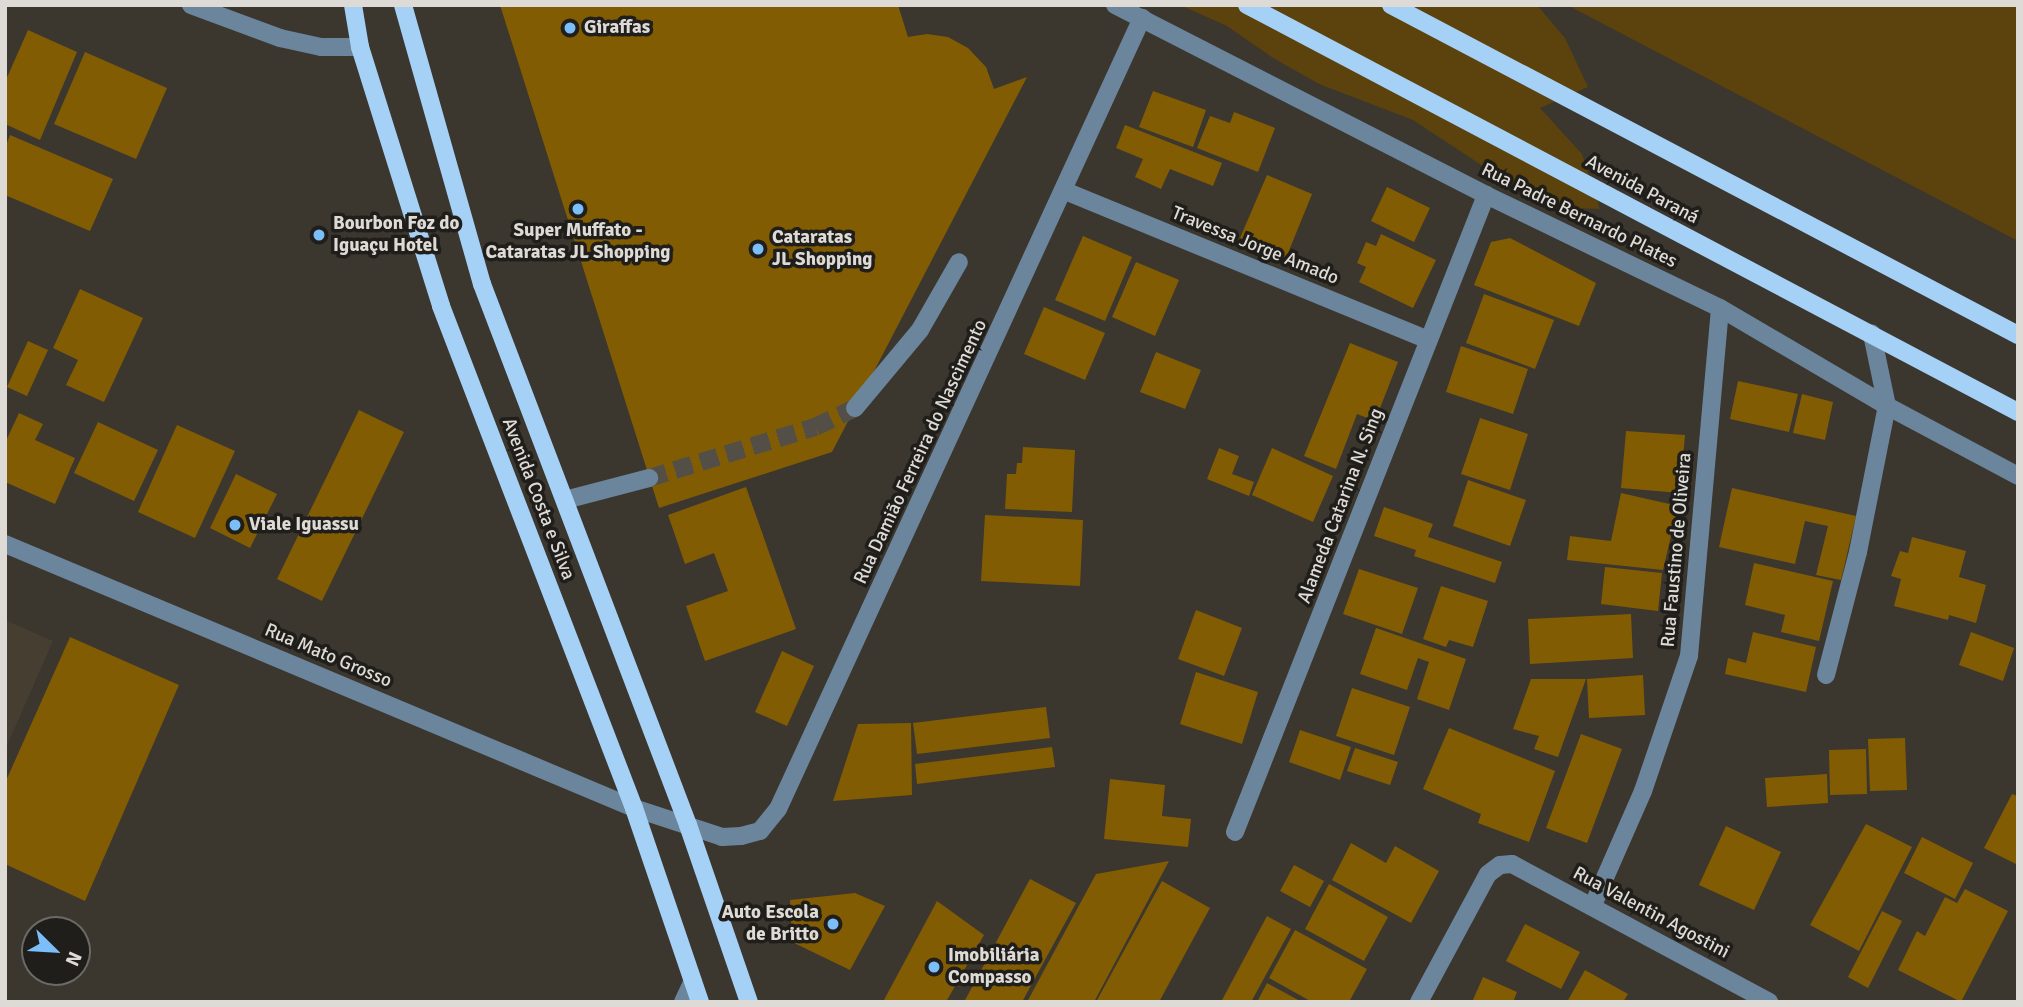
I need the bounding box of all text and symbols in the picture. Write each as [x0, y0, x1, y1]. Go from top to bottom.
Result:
place label: Giraffas [584, 17, 650, 39]
marker: Giraffas [562, 20, 578, 36]
street label: Avenida Paraná [1581, 151, 1703, 229]
street label: Rua Padre Bernardo Plates [1478, 159, 1680, 273]
marker: Super Muffato - Cataratas JL Shopping [570, 201, 586, 217]
street label: Travessa Jorge Amado [1168, 202, 1342, 290]
place label: Bourbon Foz do Iguaçu Hotel [333, 213, 459, 257]
place label: Super Muffato - Cataratas JL Shopping [485, 220, 671, 264]
marker: Bourbon Foz do Iguaçu Hotel [311, 227, 327, 243]
place label: Cataratas JL Shopping [772, 227, 873, 271]
marker: Cataratas JL Shopping [750, 241, 766, 257]
street label: Rua Damião Ferreira do Nascimento [850, 316, 992, 588]
street label: Alameda Catarina N. Sing [1293, 405, 1389, 607]
street label: Avenida Costa e Silva [497, 415, 579, 583]
street label: Rua Faustino de Oliveira [1657, 452, 1697, 648]
place label: Viale Iguassu [249, 514, 359, 536]
marker: Viale Iguassu [227, 517, 243, 533]
street label: Rua Mato Grosso [261, 619, 395, 693]
street label: Rua Valentin Agostini [1569, 862, 1733, 964]
place label: Auto Escola de Britto [722, 902, 819, 946]
north arrow [21, 916, 91, 986]
marker: Auto Escola de Britto [825, 916, 841, 932]
place label: Imobiliária Compasso [948, 945, 1040, 989]
text: N [60, 948, 87, 970]
marker: Imobiliária Compasso [926, 959, 942, 975]

